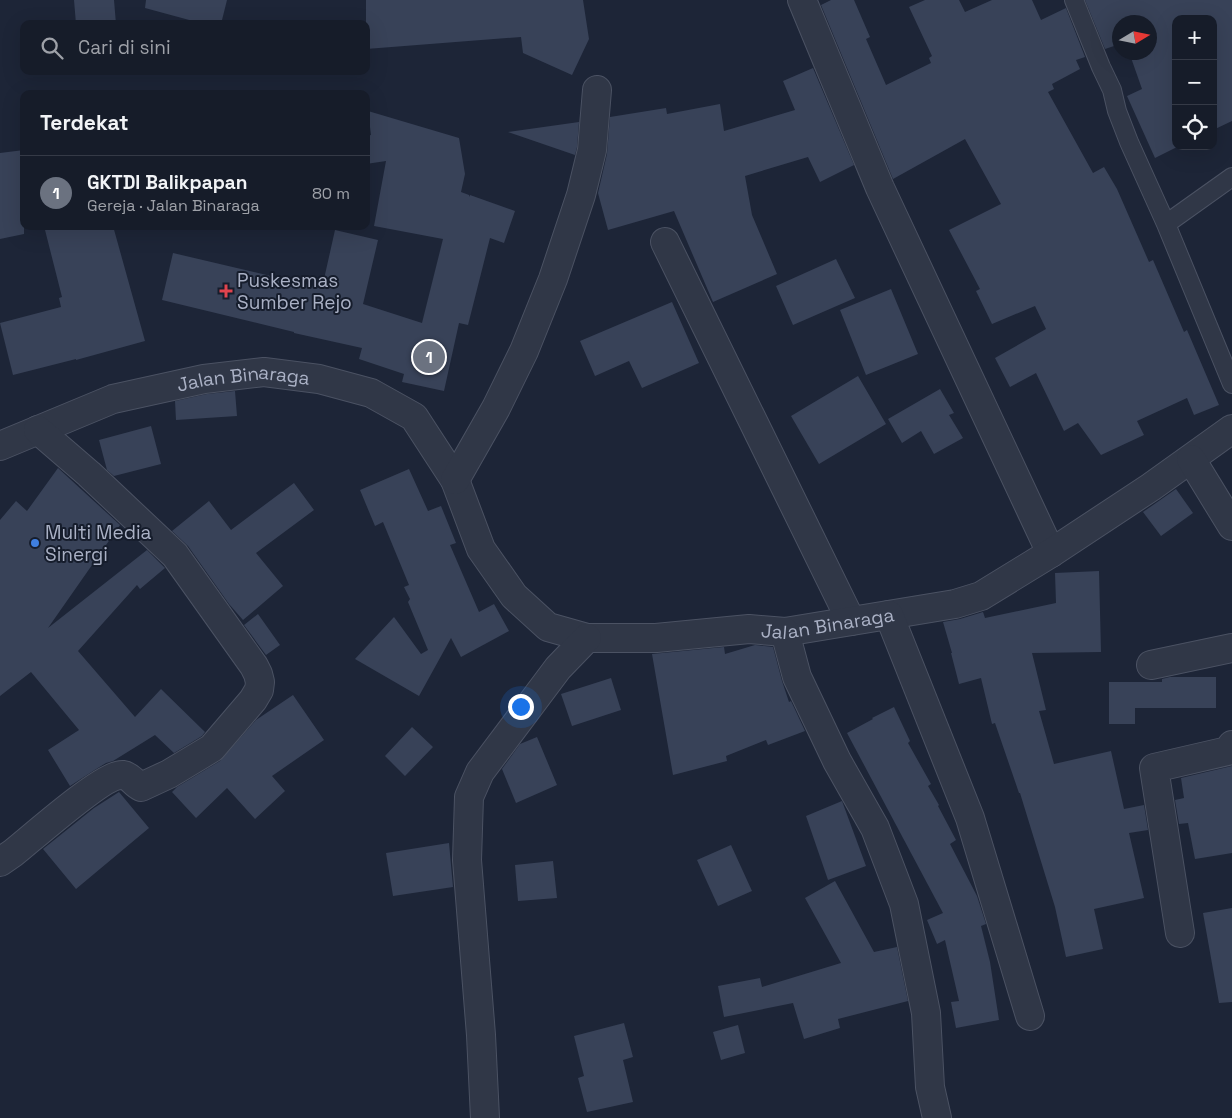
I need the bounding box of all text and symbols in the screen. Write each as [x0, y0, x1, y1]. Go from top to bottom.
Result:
north arrow [1112, 15, 1157, 60]
map controls [1172, 15, 1217, 150]
button: + [1172, 15, 1217, 60]
search box [20, 20, 370, 75]
icon: search [38, 34, 66, 62]
text: Cari di sini [78, 35, 171, 60]
button: − [1172, 60, 1217, 105]
button: locate [1172, 105, 1217, 150]
text: Terdekat [40, 109, 129, 136]
text: GKTDI Balikpapan [87, 170, 247, 195]
text: 1 [52, 183, 60, 204]
text: 80 m [312, 183, 350, 204]
text: Gereja · Jalan Binaraga [87, 195, 260, 216]
place label: Puskesmas Sumber Rejo [237, 268, 352, 315]
marker: Puskesmas Sumber Rejo [219, 284, 233, 298]
pin: 1 [413, 338, 445, 376]
street label: Jalan Binaraga [174, 359, 311, 398]
place label: Multi Media Sinergi [45, 520, 152, 567]
marker: Multi Media Sinergi [29, 537, 41, 549]
street label: Jalan Binaraga [760, 602, 896, 645]
your location [508, 694, 534, 720]

